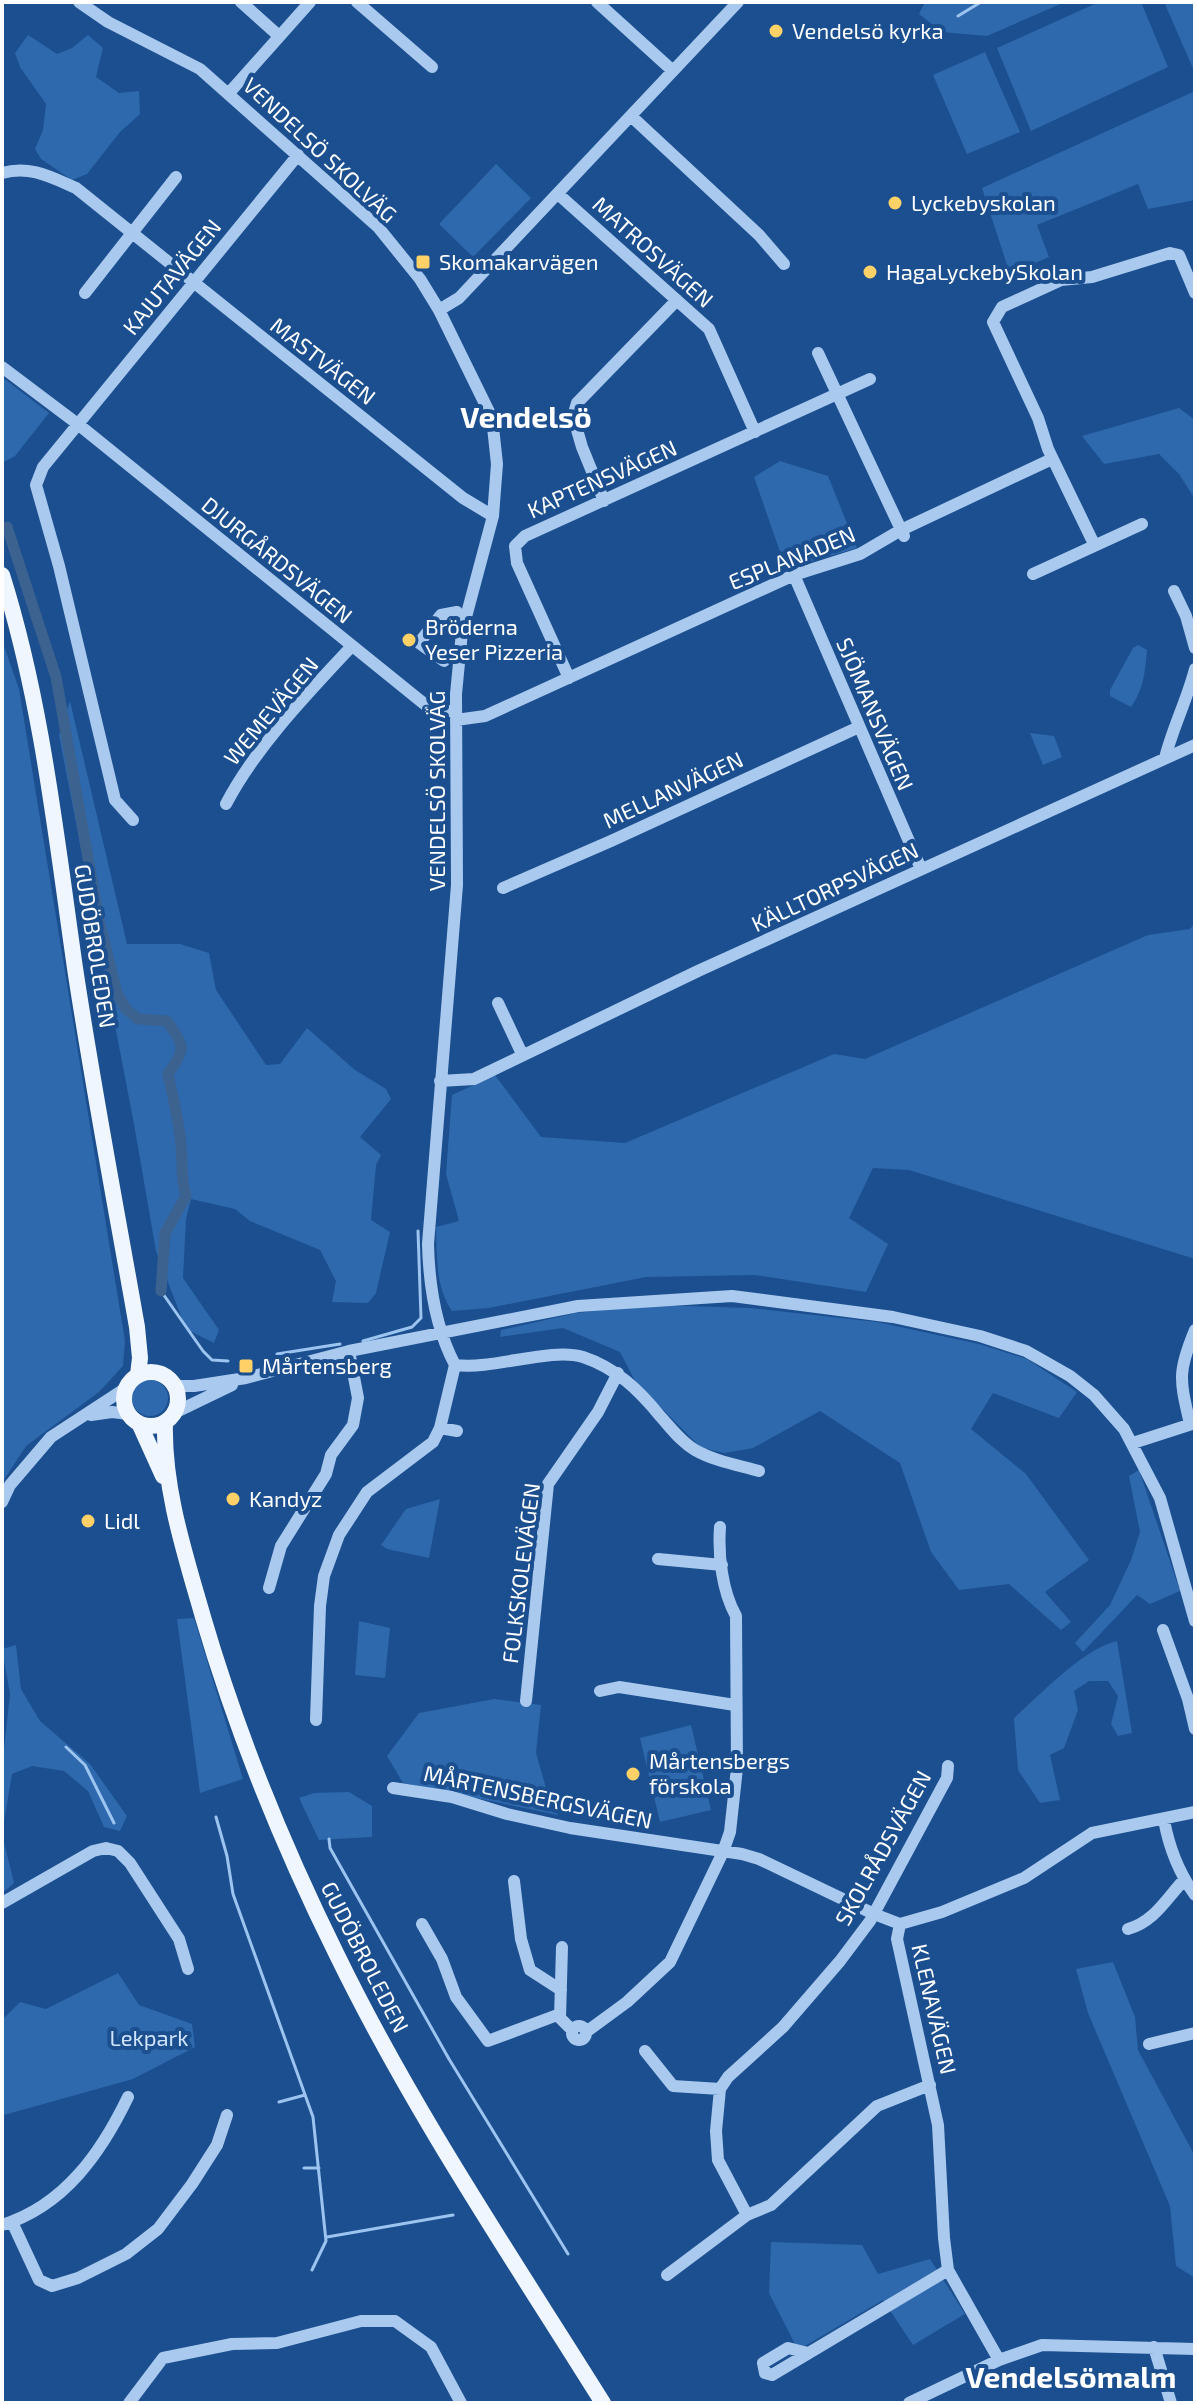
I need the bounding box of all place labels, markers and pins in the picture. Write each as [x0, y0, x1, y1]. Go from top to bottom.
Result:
place label: Vendelsö kyrka [792, 17, 944, 43]
marker: Vendelsö kyrka [767, 22, 785, 40]
place label: Lyckebyskolan [911, 189, 1056, 215]
marker: Lyckebyskolan [886, 194, 904, 212]
place label: Skomakarvägen [439, 248, 599, 274]
marker: Skomakarvägen [414, 253, 432, 271]
place label: HagaLyckebySkolan [886, 258, 1083, 284]
marker: HagaLyckebySkolan [861, 263, 879, 281]
place label: Bröderna Yeser Pizzeria [425, 613, 563, 664]
marker: Bröderna Yeser Pizzeria [400, 631, 418, 649]
place label: Mårtensberg [262, 1352, 392, 1378]
marker: Mårtensberg [237, 1357, 255, 1375]
place label: Kandyz [249, 1485, 322, 1511]
marker: Kandyz [224, 1490, 242, 1508]
place label: Lidl [104, 1507, 140, 1533]
marker: Lidl [79, 1512, 97, 1530]
place label: Mårtensbergs förskola [649, 1747, 790, 1798]
marker: Mårtensbergs förskola [624, 1765, 642, 1783]

